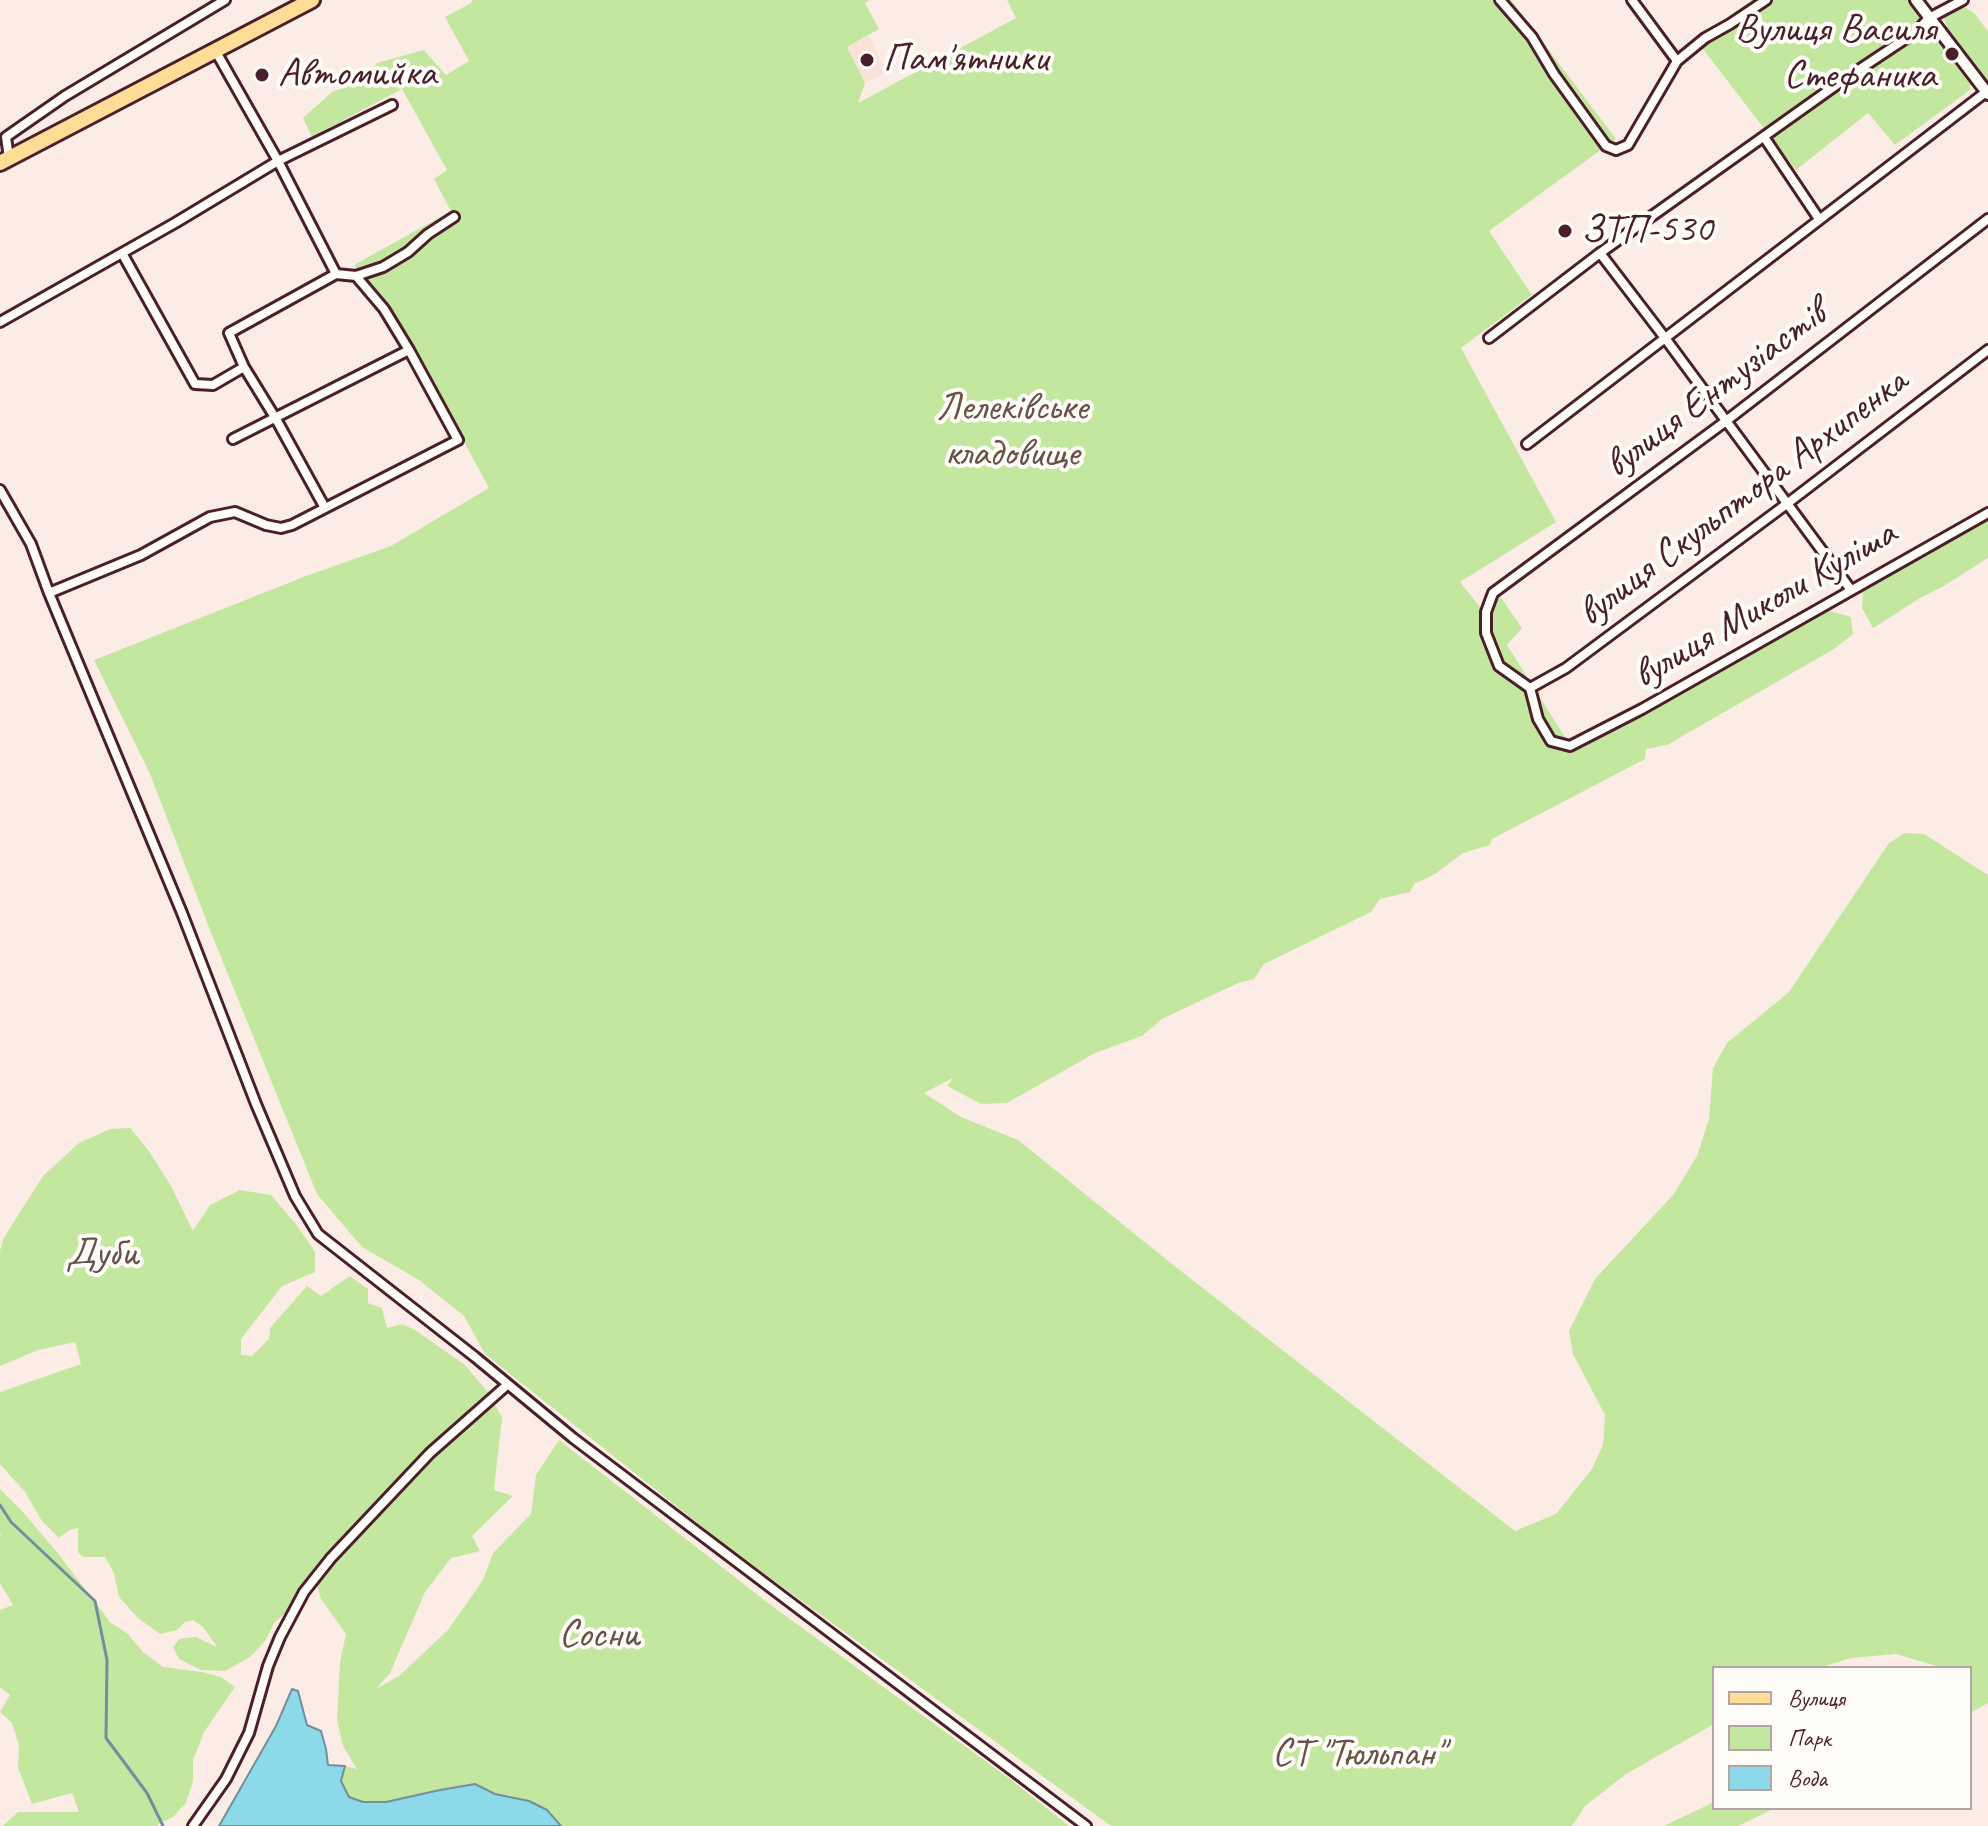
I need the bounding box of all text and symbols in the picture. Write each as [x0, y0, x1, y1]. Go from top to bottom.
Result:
place label: Вулиця Василя Стефаника [1735, 7, 1936, 101]
place label: Пам'ятники [883, 36, 1048, 84]
marker: Вулиця Василя Стефаника [1943, 45, 1961, 63]
place label: Автомийка [278, 51, 436, 99]
marker: Пам'ятники [858, 51, 876, 69]
marker: Автомийка [253, 66, 271, 84]
place label: ЗТП-530 [1581, 207, 1712, 255]
marker: ЗТП-530 [1556, 222, 1574, 240]
street label: вулиця Ентузіастів [1596, 291, 1836, 489]
street label: вулиця Скульптора Архипенка [1569, 358, 1917, 638]
park label: Лелеківське кладовище [936, 385, 1088, 479]
street label: вулиця Миколи Куліша [1625, 510, 1905, 700]
park label: Дуби [66, 1231, 138, 1279]
park label: Сосни [559, 1612, 639, 1660]
legend [1712, 1666, 1972, 1810]
text: Вулиця [1788, 1683, 1845, 1713]
text: Парк [1788, 1723, 1831, 1753]
park label: СТ "Тюльпан" [1272, 1731, 1444, 1779]
text: Вода [1788, 1763, 1827, 1793]

